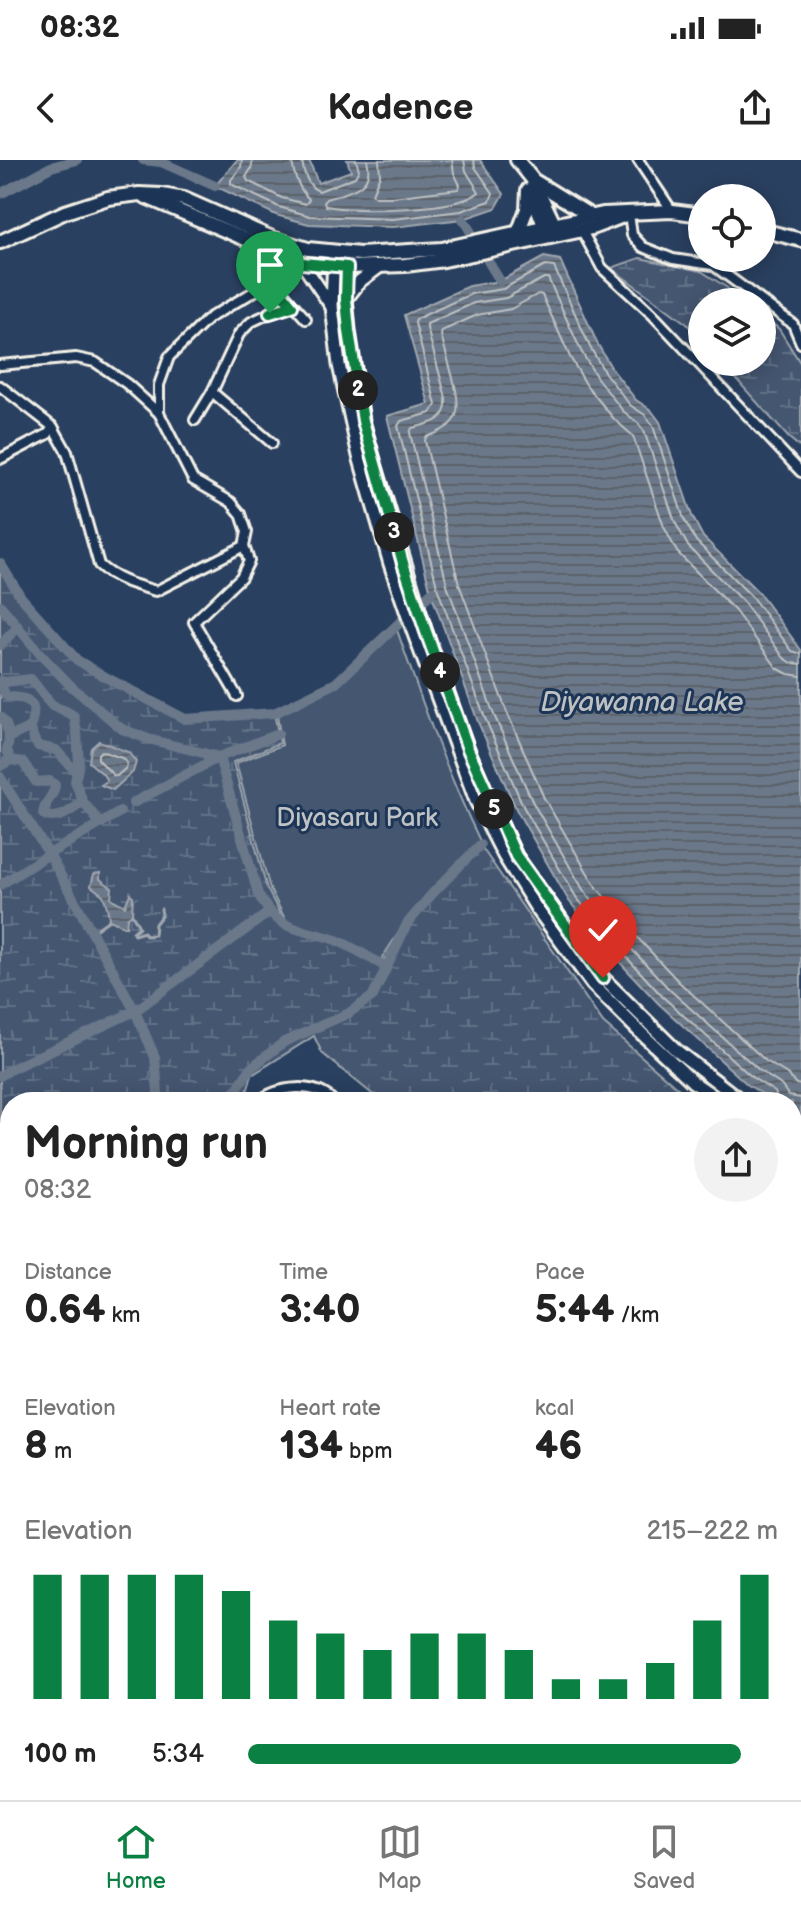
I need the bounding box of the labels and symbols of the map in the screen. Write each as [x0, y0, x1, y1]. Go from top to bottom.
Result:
pin [236, 231, 304, 313]
pin: 2 [338, 370, 378, 410]
pin: 3 [374, 512, 414, 552]
pin: 4 [420, 652, 460, 692]
water label: Diyawanna Lake [540, 686, 744, 719]
pin: 5 [474, 789, 514, 829]
park label: Diyasaru Park [276, 803, 438, 834]
pin [569, 896, 637, 978]

